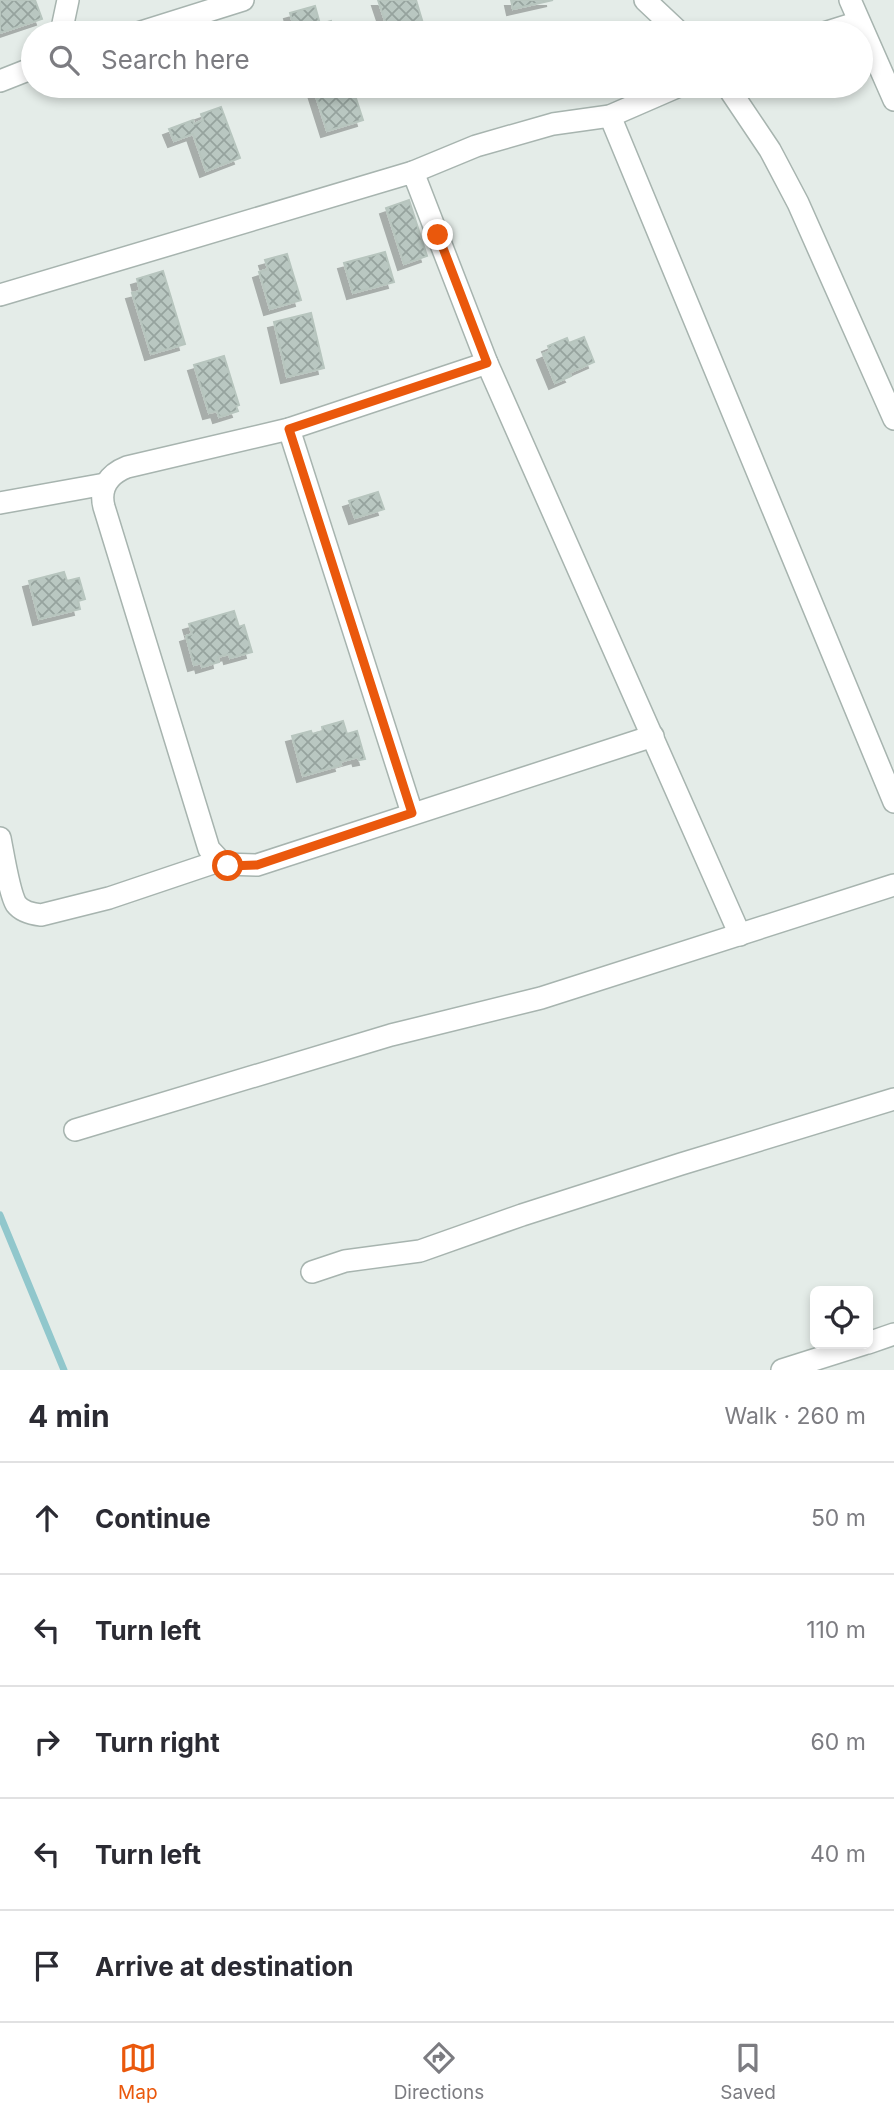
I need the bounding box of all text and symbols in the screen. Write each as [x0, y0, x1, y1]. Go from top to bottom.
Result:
search box [21, 21, 873, 98]
icon: search [45, 41, 83, 79]
text: Search here [101, 44, 250, 75]
route end [422, 219, 453, 250]
route start [212, 850, 243, 881]
map controls [810, 1286, 873, 1349]
button: locate [810, 1286, 873, 1349]
text: 4 min [28, 1398, 110, 1434]
text: Walk · 260 m [724, 1402, 866, 1430]
icon: ahead [28, 1499, 66, 1537]
text: Continue [95, 1503, 211, 1534]
text: 50 m [811, 1504, 866, 1532]
icon: left [28, 1611, 66, 1649]
text: Turn left [95, 1615, 201, 1646]
text: 110 m [806, 1616, 866, 1644]
icon: right [28, 1723, 66, 1761]
text: Turn right [95, 1727, 220, 1758]
text: 60 m [811, 1728, 866, 1756]
icon: left [28, 1835, 66, 1873]
text: Turn left [95, 1839, 201, 1870]
text: 40 m [810, 1840, 866, 1868]
icon: arrive [28, 1947, 66, 1985]
text: Arrive at destination [95, 1951, 354, 1982]
tab: Map [118, 2039, 158, 2104]
tab: Directions [394, 2039, 484, 2104]
tab: Saved [720, 2039, 776, 2104]

